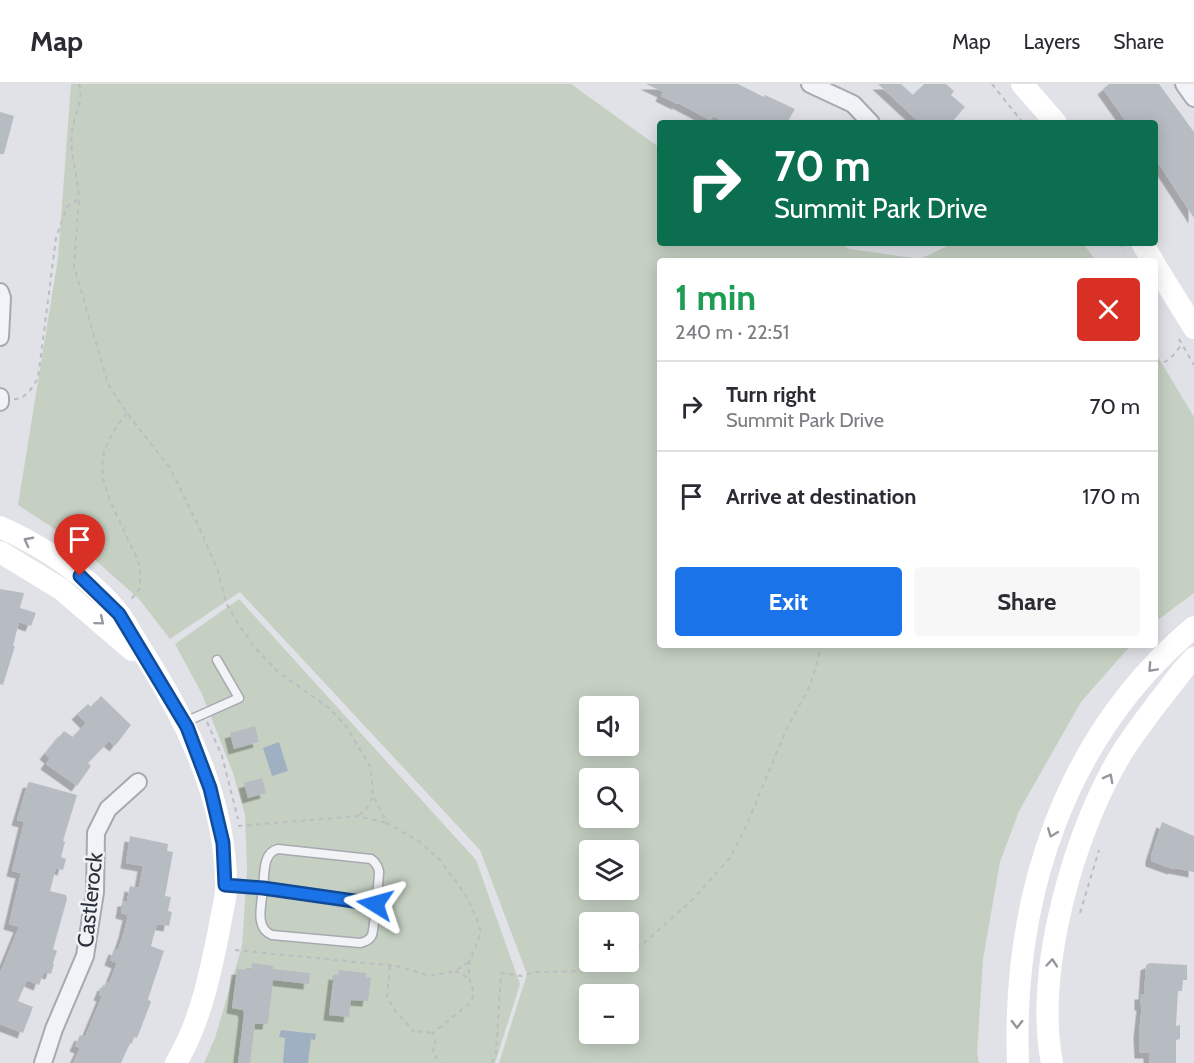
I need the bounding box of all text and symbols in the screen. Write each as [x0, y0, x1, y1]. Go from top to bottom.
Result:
text: Map [30, 24, 83, 58]
text: Map [952, 29, 991, 54]
text: Layers [1024, 29, 1080, 54]
text: Share [1113, 29, 1164, 54]
text: 70 m [774, 140, 871, 192]
icon: right [675, 144, 753, 222]
text: Summit Park Drive [774, 192, 987, 225]
text: 1 min [675, 275, 756, 319]
button: close [1077, 278, 1140, 341]
text: 240 m · 22:51 [675, 320, 789, 344]
text: Turn right [726, 381, 816, 408]
icon: right [675, 390, 708, 423]
text: 70 m [1090, 393, 1140, 420]
text: Summit Park Drive [726, 408, 884, 432]
icon: arrive [675, 480, 708, 513]
text: Arrive at destination [726, 483, 916, 510]
text: 170 m [1082, 483, 1140, 510]
pin [54, 514, 105, 576]
icon: arrive [63, 523, 96, 556]
one-way arrow [24, 537, 34, 548]
button: Exit [675, 567, 902, 636]
button: Share [914, 567, 1140, 636]
one-way arrow [93, 613, 104, 624]
one-way arrow [1149, 661, 1160, 672]
map controls [579, 696, 639, 1044]
button: sound [579, 696, 639, 756]
button: search [579, 768, 639, 828]
one-way arrow [1102, 773, 1113, 784]
one-way arrow [1046, 827, 1059, 838]
button: layers [579, 840, 639, 900]
street label: Castlerock [72, 851, 108, 949]
position arrow [343, 872, 407, 936]
button: + [579, 912, 639, 972]
one-way arrow [1045, 958, 1058, 967]
button: − [579, 984, 639, 1044]
one-way arrow [1011, 1019, 1023, 1028]

